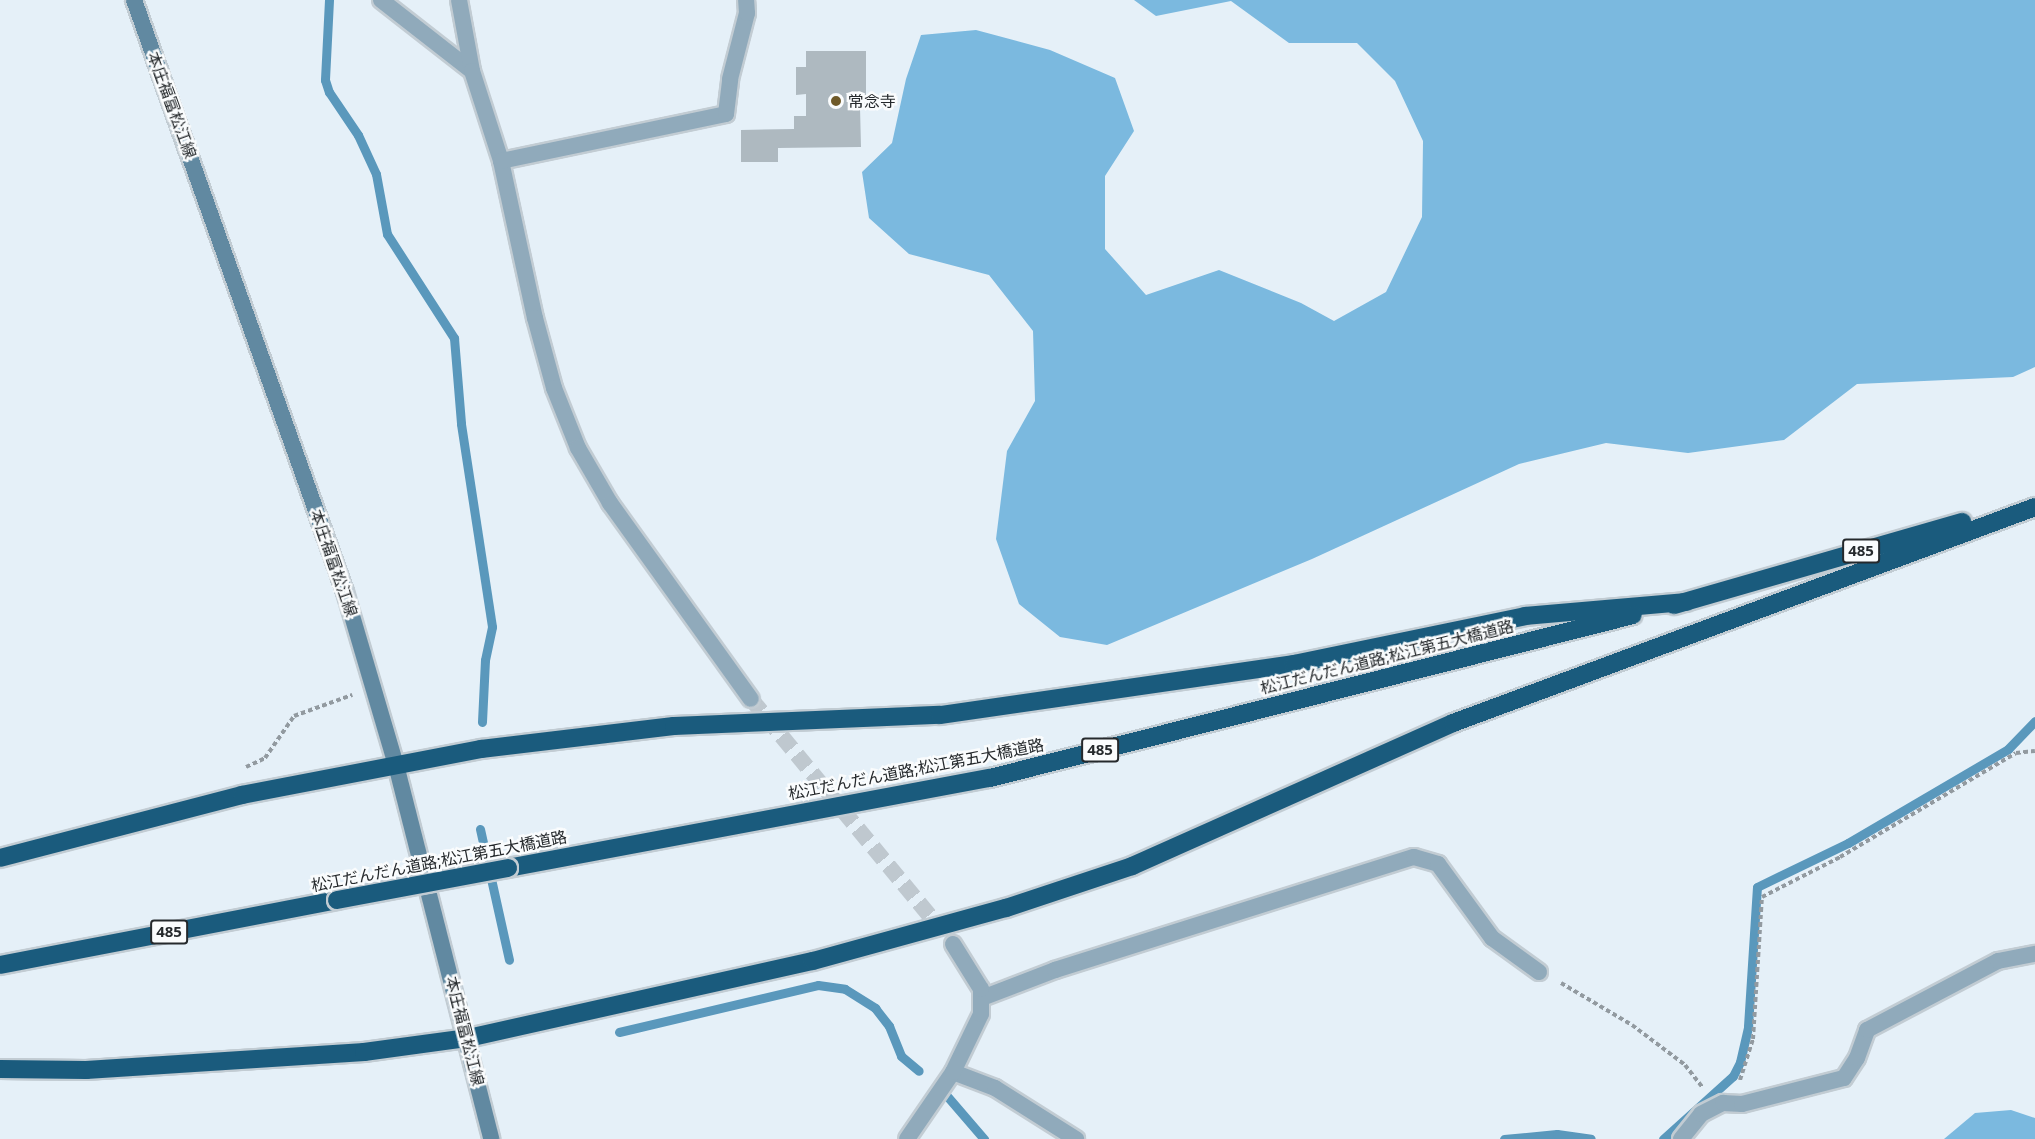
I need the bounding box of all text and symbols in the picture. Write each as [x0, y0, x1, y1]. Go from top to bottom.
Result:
street label: 本庄福富松江線 [144, 49, 200, 161]
place label: 常念寺 [848, 91, 896, 111]
marker: 常念寺 [829, 94, 843, 108]
street label: 本庄福富松江線 [307, 507, 361, 619]
road number: 485 [1842, 539, 1880, 563]
street label: 松江だんだん道路;松江第五大橋道路 [1258, 616, 1516, 698]
street label: 松江だんだん道路;松江第五大橋道路 [786, 735, 1046, 803]
road number: 485 [1080, 738, 1120, 762]
street label: 松江だんだん道路;松江第五大橋道路 [309, 827, 569, 895]
road number: 485 [150, 920, 188, 944]
street label: 本庄福富松江線 [442, 974, 488, 1088]

